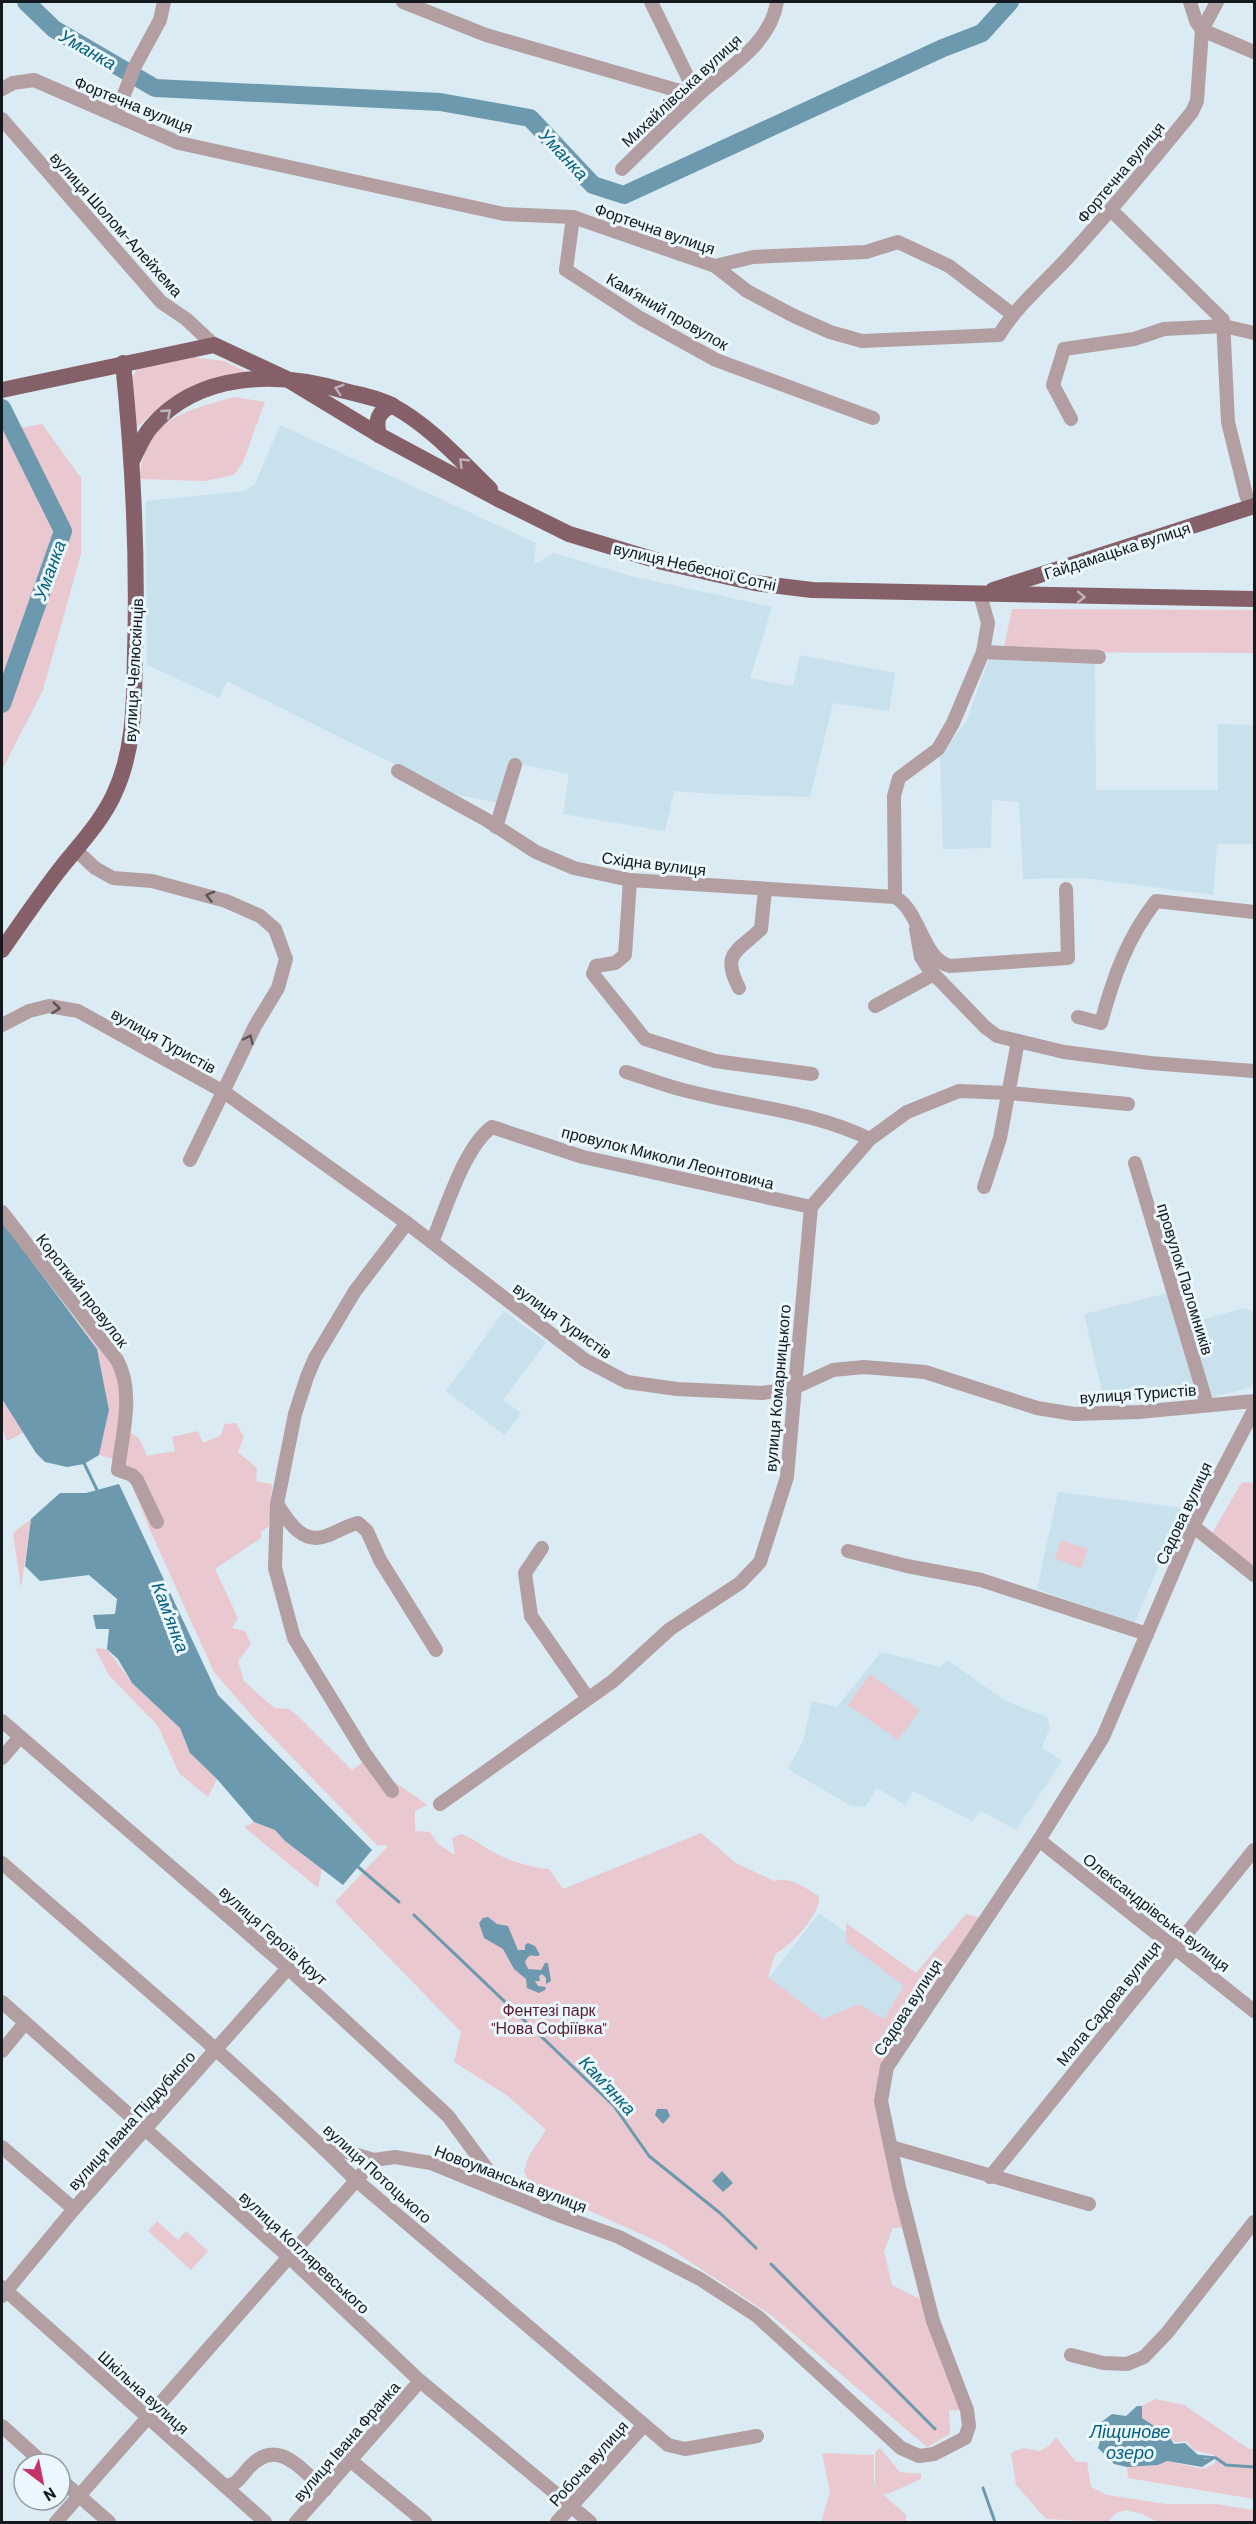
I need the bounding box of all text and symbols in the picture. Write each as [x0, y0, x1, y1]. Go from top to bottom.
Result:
water label: Уманка [55, 23, 120, 74]
street label: Михайлівська вулиця [617, 30, 745, 150]
street label: Фортечна вулиця [72, 72, 196, 136]
street label: Фортечна вулиця [1072, 118, 1168, 226]
water label: Уманка [534, 123, 593, 184]
street label: вулиця Шолом-Алейхема [47, 148, 187, 300]
street label: Фортечна вулиця [592, 198, 718, 258]
street label: Камʼяний провулок [604, 268, 733, 354]
one-way arrow [334, 384, 345, 396]
one-way arrow [160, 409, 171, 420]
one-way arrow [459, 458, 469, 469]
street label: Гайдамацька вулиця [1042, 517, 1192, 583]
water label: Уманка [28, 537, 70, 604]
street label: вулиця Небесної Сотні [612, 538, 778, 594]
one-way arrow [1076, 590, 1085, 603]
street label: вулиця Челюскінців [120, 598, 146, 742]
street label: Східна вулиця [601, 847, 707, 879]
one-way arrow [205, 891, 215, 904]
one-way arrow [51, 1001, 61, 1014]
street label: вулиця Туристів [108, 1003, 220, 1077]
one-way arrow [241, 1035, 253, 1046]
street label: провулок Миколи Леонтовича [560, 1121, 776, 1193]
street label: провулок Паломників [1154, 1201, 1218, 1357]
street label: Короткий провулок [33, 1229, 134, 1351]
street label: вулиця Туристів [510, 1278, 616, 1362]
street label: вулиця Комарницького [760, 1303, 794, 1472]
street label: вулиця Туристів [1079, 1379, 1197, 1407]
street label: Садова вулиця [1151, 1459, 1215, 1567]
water label: Кам'янка [148, 1579, 194, 1655]
street label: Олександрівська вулиця [1080, 1849, 1234, 1975]
street label: вулиця Героїв Крут [216, 1881, 332, 1989]
street label: Мала Садова вулиця [1052, 1937, 1164, 2069]
street label: Садова вулиця [869, 1955, 945, 2059]
park label: Фентезі парк "Нова Софіївка" [491, 2000, 607, 2037]
street label: вулиця Івана Піддубного [63, 2046, 199, 2194]
water label: Кам'янка [575, 2051, 641, 2119]
street label: вулиця Потоцького [320, 2119, 436, 2227]
street label: Новоуманська вулиця [432, 2140, 590, 2216]
street label: вулиця Котляревського [236, 2187, 374, 2317]
street label: Шкільна вулиця [95, 2346, 193, 2438]
street label: вулиця Івана Франка [289, 2377, 403, 2505]
street label: Робоча вулиця [544, 2416, 632, 2510]
water label: Ліщинове озеро [1089, 2420, 1170, 2463]
north arrow [12, 2452, 72, 2512]
text: N [41, 2484, 60, 2506]

